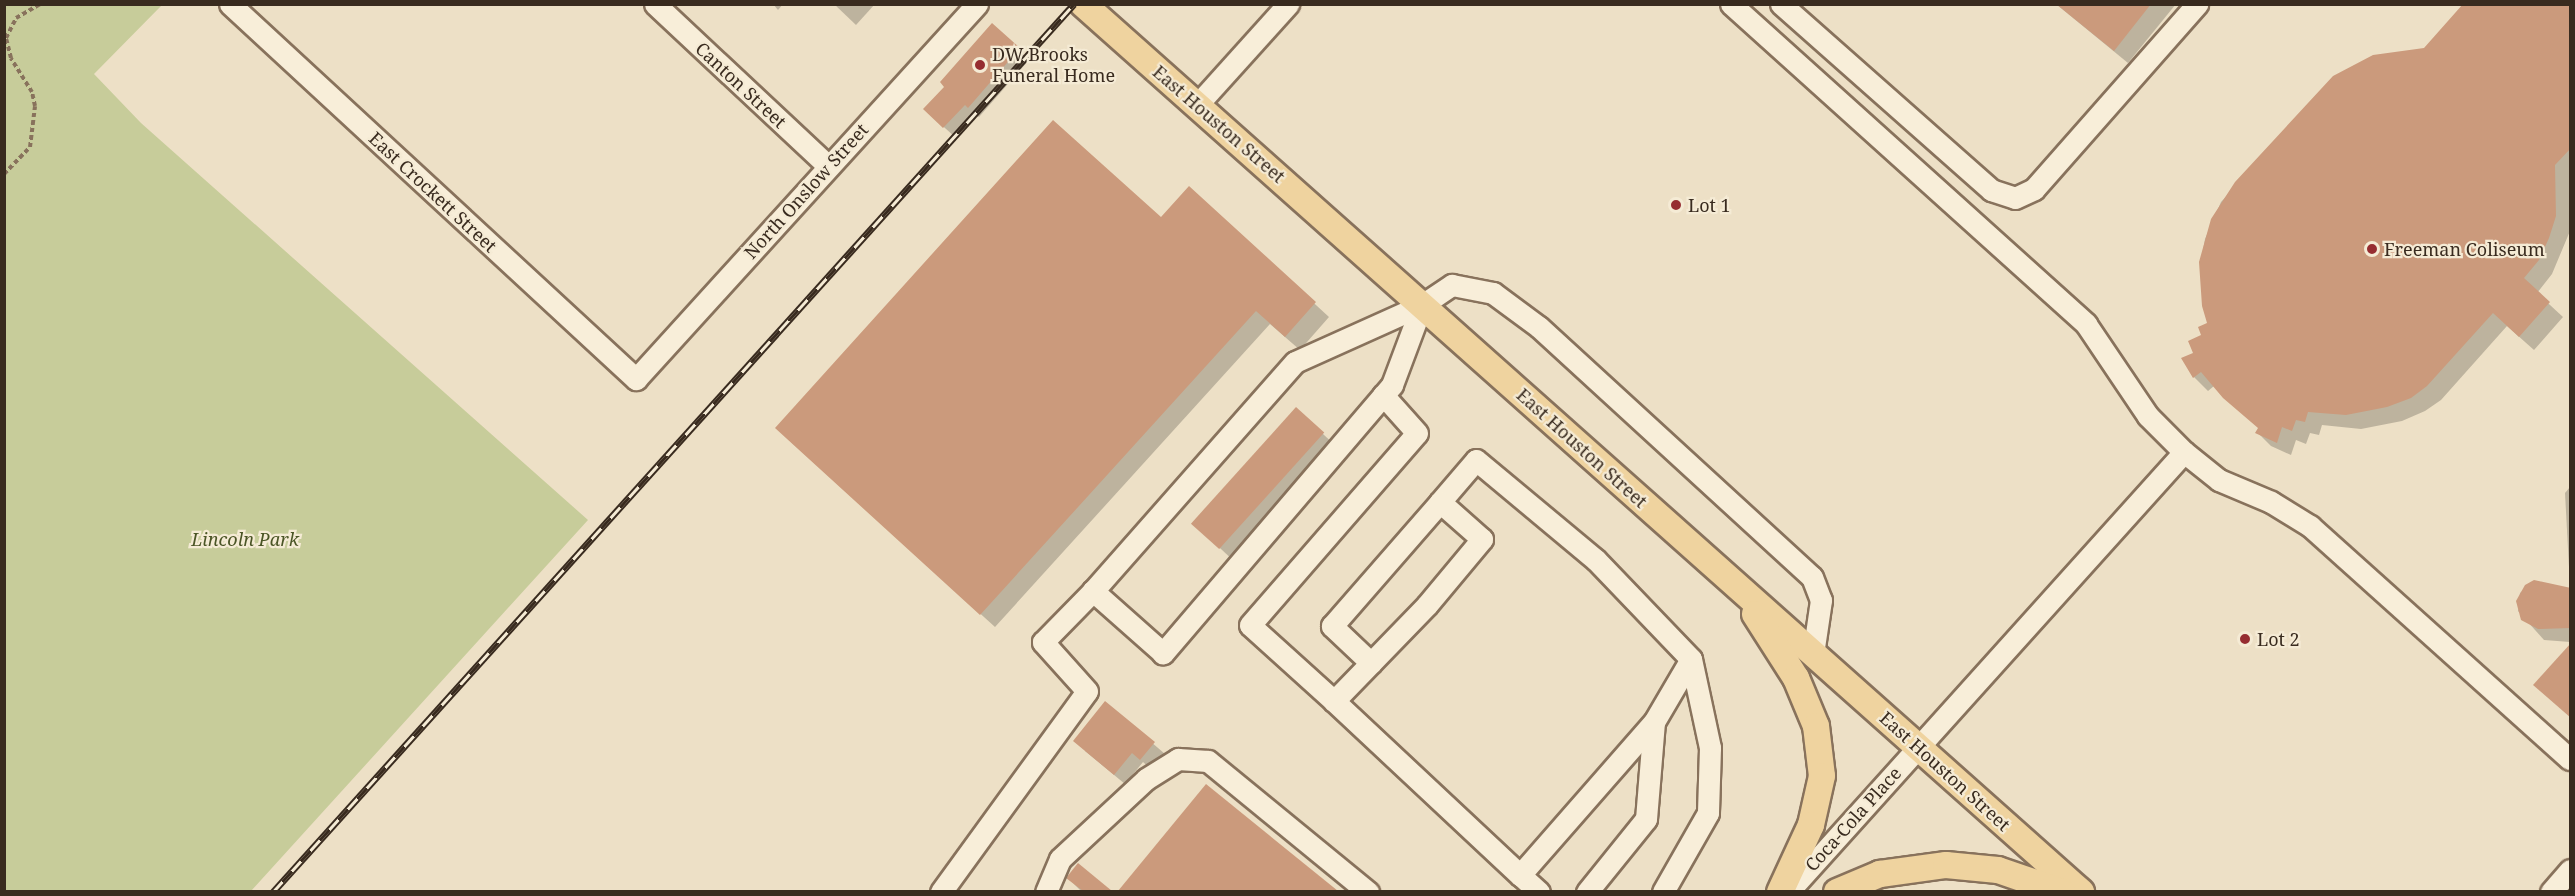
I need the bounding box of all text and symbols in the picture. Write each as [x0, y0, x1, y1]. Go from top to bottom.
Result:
street label: Canton Street [691, 38, 791, 132]
place label: DW Brooks Funeral Home [992, 44, 1115, 86]
marker: DW Brooks Funeral Home [973, 58, 987, 72]
street label: East Houston Street [1149, 61, 1289, 187]
street label: North Onslow Street [740, 119, 872, 263]
street label: East Crockett Street [365, 127, 501, 257]
place label: Lot 1 [1688, 194, 1731, 216]
marker: Lot 1 [1669, 198, 1683, 212]
place label: Freeman Coliseum [2384, 238, 2545, 260]
marker: Freeman Coliseum [2365, 242, 2379, 256]
street label: East Houston Street [1512, 384, 1652, 512]
park label: Lincoln Park [191, 528, 299, 550]
place label: Lot 2 [2257, 628, 2300, 650]
marker: Lot 2 [2238, 632, 2252, 646]
street label: East Houston Street [1875, 707, 2015, 835]
street label: Coca-Cola Place [1801, 762, 1905, 876]

